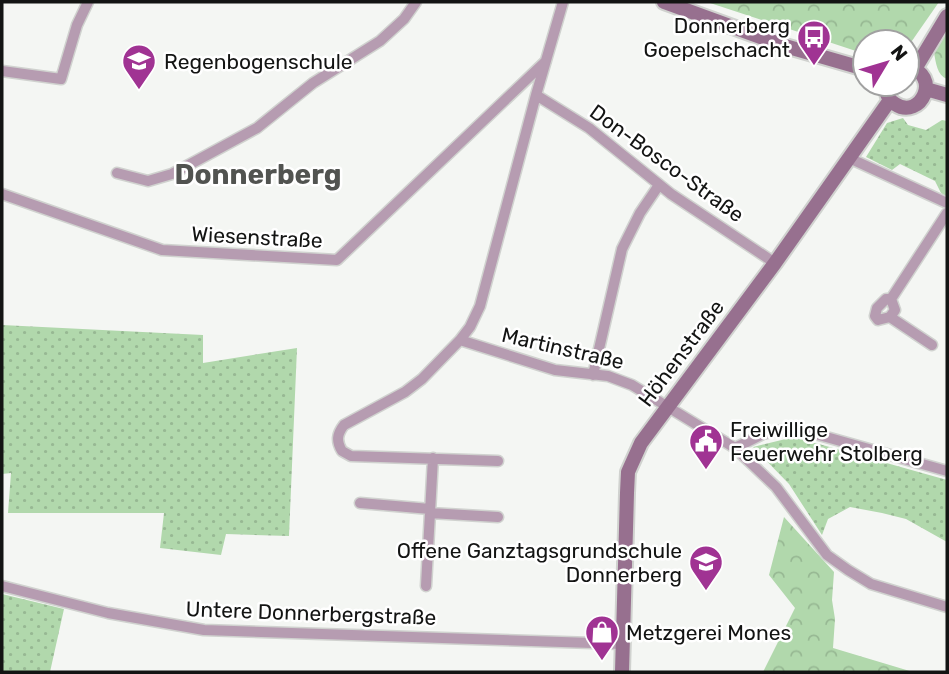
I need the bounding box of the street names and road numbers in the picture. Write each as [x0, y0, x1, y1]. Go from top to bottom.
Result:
street label: Don-Bosco-Straße [585, 99, 749, 227]
street label: Wiesenstraße [191, 221, 323, 253]
street label: Höhenstraße [633, 295, 729, 411]
street label: Martinstraße [499, 322, 627, 374]
street label: Untere Donnerbergstraße [185, 596, 437, 630]

